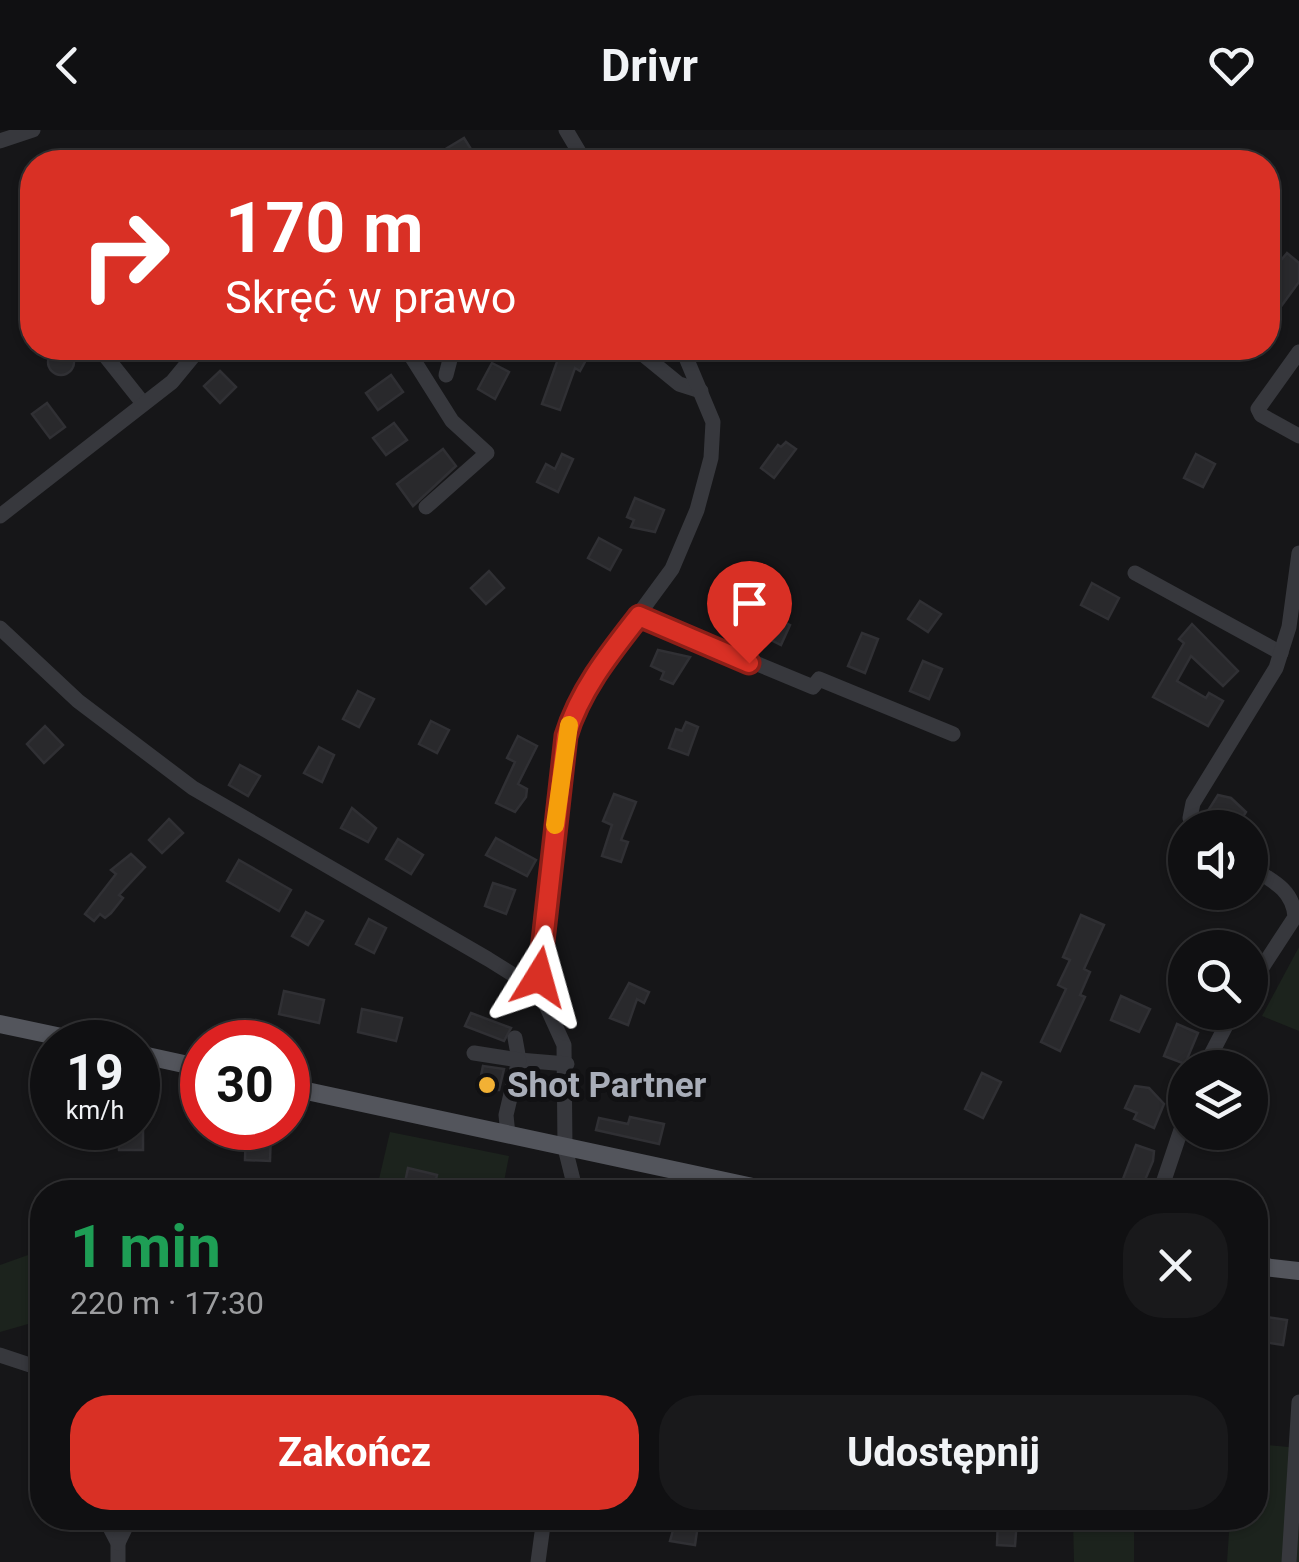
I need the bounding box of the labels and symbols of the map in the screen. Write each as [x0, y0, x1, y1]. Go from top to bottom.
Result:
pin [707, 561, 792, 664]
position arrow [487, 925, 591, 1029]
speed limit sign: 30 [180, 1020, 310, 1150]
place label: Shot Partner [507, 1065, 707, 1106]
marker: Shot Partner [476, 1074, 498, 1096]

